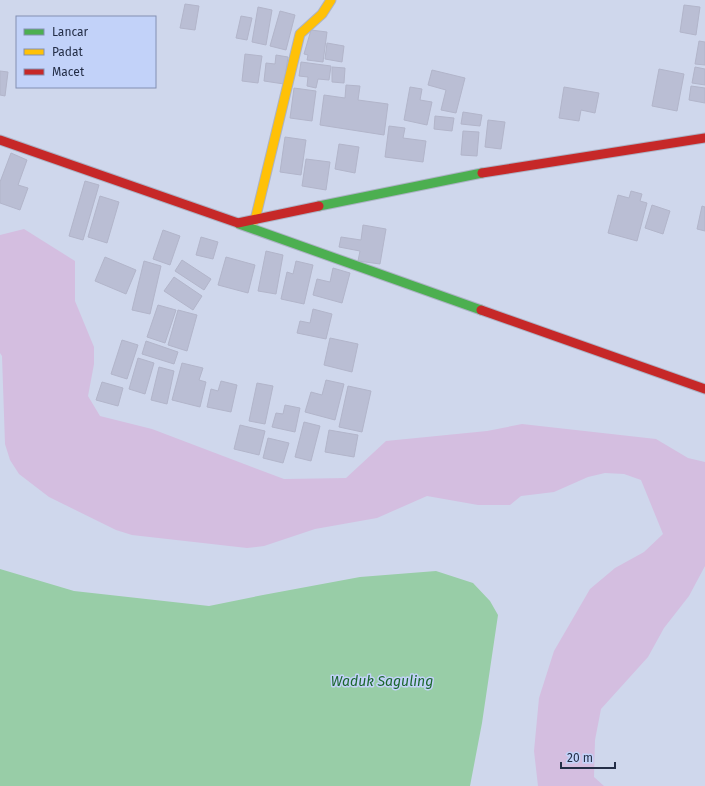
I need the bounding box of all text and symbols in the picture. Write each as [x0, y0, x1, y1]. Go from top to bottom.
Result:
legend [16, 16, 156, 88]
text: Lancar [52, 25, 89, 39]
text: Padat [52, 45, 84, 59]
text: Macet [52, 65, 85, 79]
water label: Waduk Saguling [331, 673, 433, 690]
scale bar [561, 744, 615, 770]
text: 20 m [567, 751, 593, 765]

